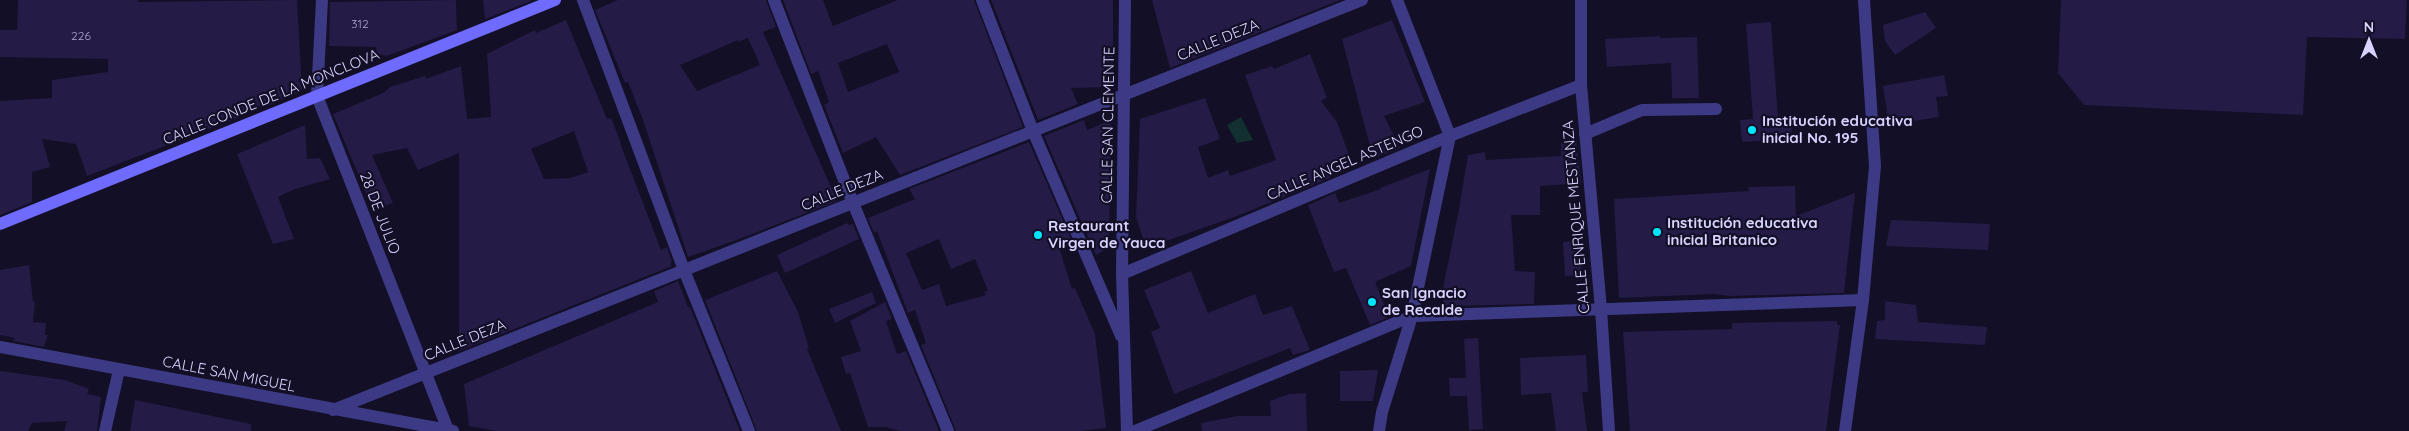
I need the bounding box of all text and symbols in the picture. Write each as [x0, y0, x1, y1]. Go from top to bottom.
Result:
street label: CALLE DEZA [1174, 14, 1262, 65]
north arrow [2344, 15, 2394, 65]
house number: 312 [351, 16, 369, 31]
text: N [2364, 18, 2374, 36]
house number: 226 [71, 28, 91, 43]
street label: CALLE CONDE DE LA MONCLOVA [160, 44, 382, 149]
street label: CALLE SAN CLEMENTE [1097, 46, 1118, 204]
place label: Institución educativa inicial No. 195 [1762, 111, 1913, 147]
street label: CALLE ENRIQUE MESTANZA [1558, 119, 1593, 314]
street label: CALLE ANGEL ASTENGO [1264, 121, 1426, 204]
marker: Institución educativa inicial No. 195 [1746, 124, 1758, 136]
street label: CALLE DEZA [798, 164, 886, 215]
street label: 28 DE JULIO [356, 169, 405, 257]
place label: Institución educativa inicial Britanico [1667, 213, 1818, 249]
place label: Restaurant Virgen de Yauca [1048, 216, 1165, 252]
marker: Institución educativa inicial Britanico [1651, 226, 1663, 238]
marker: Restaurant Virgen de Yauca [1032, 229, 1044, 241]
place label: San Ignacio de Recalde [1382, 283, 1466, 319]
marker: San Ignacio de Recalde [1366, 296, 1378, 308]
street label: CALLE DEZA [421, 314, 509, 365]
street label: CALLE SAN MIGUEL [161, 351, 297, 396]

